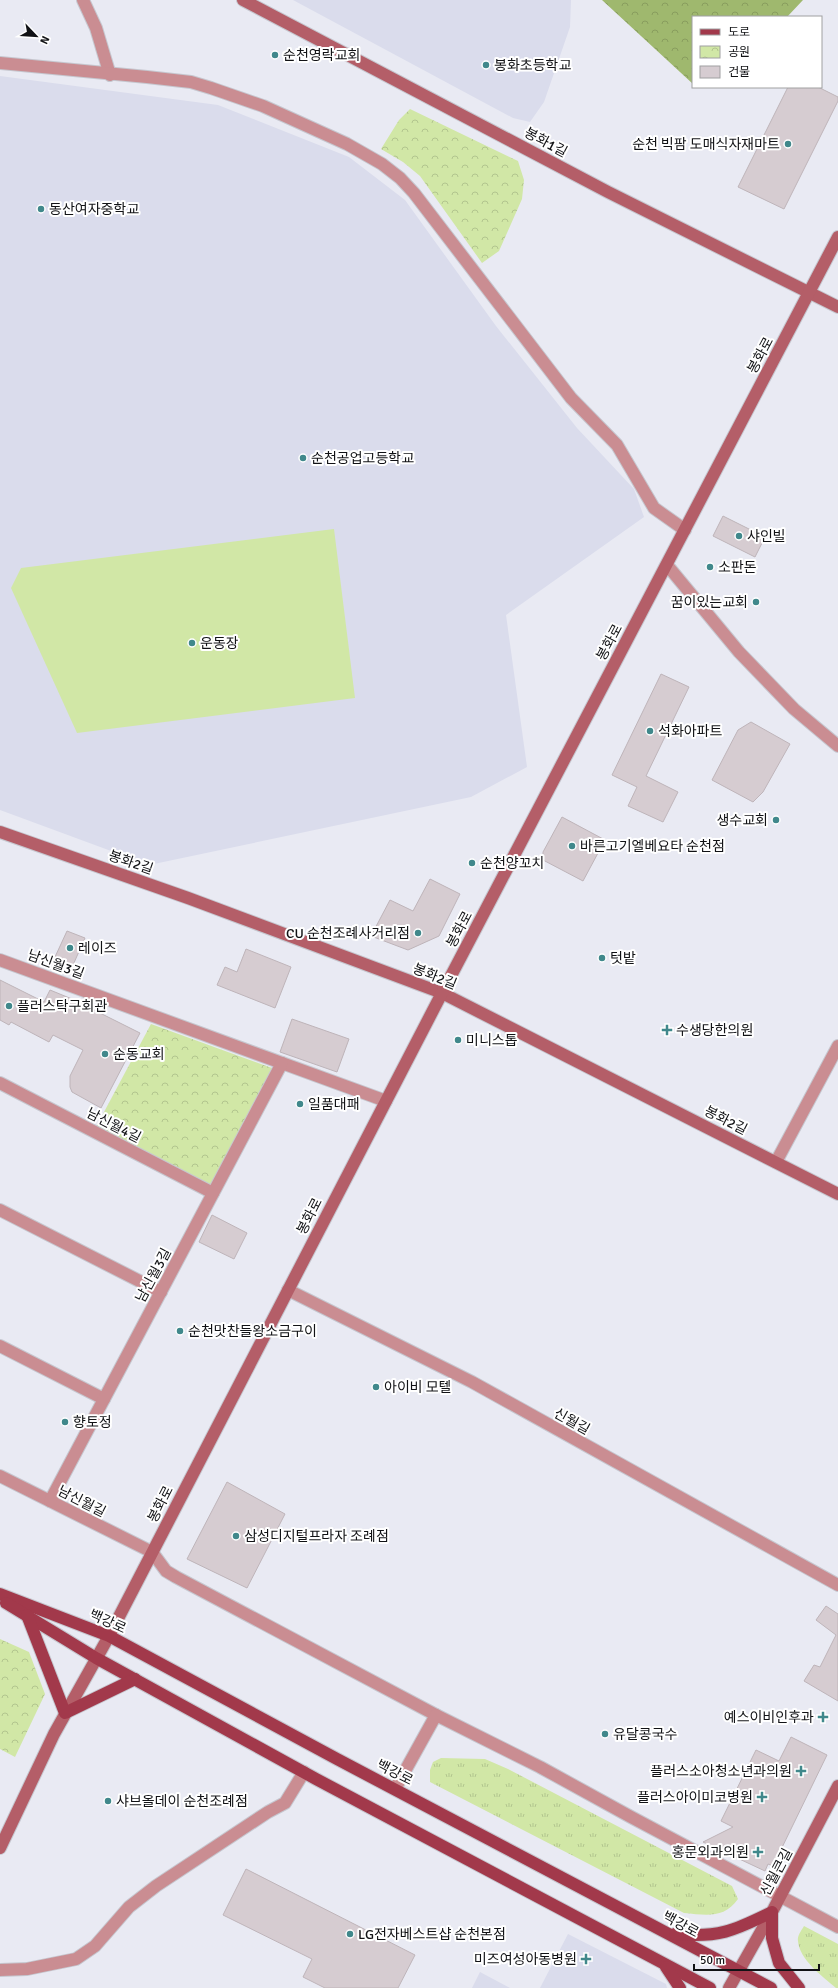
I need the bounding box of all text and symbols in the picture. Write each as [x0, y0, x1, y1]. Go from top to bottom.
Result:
north arrow [16, 16, 56, 56]
legend [692, 16, 822, 88]
text: 도로 [728, 25, 750, 40]
text: N [37, 34, 52, 46]
text: 공원 [728, 45, 750, 60]
place label: 순천영락교회 [283, 47, 360, 64]
marker: 순천영락교회 [270, 50, 280, 60]
place label: 봉화초등학교 [494, 57, 571, 74]
marker: 봉화초등학교 [481, 60, 491, 70]
text: 건물 [728, 65, 750, 80]
street label: 봉화1길 [521, 124, 570, 161]
place label: 순천 빅팜 도매식자재마트 [632, 136, 780, 153]
marker: 순천 빅팜 도매식자재마트 [783, 139, 793, 149]
place label: 동산여자중학교 [49, 201, 139, 218]
marker: 동산여자중학교 [36, 204, 46, 214]
street label: 봉화로 [744, 334, 777, 376]
place label: 순천공업고등학교 [311, 450, 414, 467]
marker: 순천공업고등학교 [298, 453, 308, 463]
place label: 샤인빌 [747, 528, 786, 545]
marker: 샤인빌 [734, 531, 744, 541]
place label: 소판돈 [718, 559, 757, 576]
marker: 소판돈 [705, 562, 715, 572]
place label: 꿈이있는교회 [671, 594, 748, 611]
marker: 꿈이있는교회 [751, 597, 761, 607]
street label: 봉화로 [593, 621, 626, 663]
place label: 운동장 [200, 635, 239, 652]
marker: 운동장 [187, 638, 197, 648]
place label: 석화아파트 [658, 723, 723, 740]
marker: 석화아파트 [645, 726, 655, 736]
place label: 생수교회 [716, 812, 768, 829]
marker: 생수교회 [771, 815, 781, 825]
place label: 바른고기엘베요타 순천점 [580, 838, 725, 855]
marker: 바른고기엘베요타 순천점 [567, 841, 577, 851]
street label: 봉화2길 [106, 847, 155, 878]
place label: 순천양꼬치 [480, 855, 544, 872]
marker: 순천양꼬치 [467, 858, 477, 868]
street label: 봉화로 [443, 908, 476, 950]
place label: CU 순천조례사거리점 [286, 925, 410, 942]
marker: CU 순천조례사거리점 [413, 928, 423, 938]
place label: 레이즈 [78, 940, 117, 957]
marker: 레이즈 [65, 943, 75, 953]
street label: 남신월3길 [25, 946, 87, 983]
place label: 텃밭 [610, 950, 636, 967]
marker: 텃밭 [597, 953, 607, 963]
street label: 봉화2길 [410, 960, 459, 993]
place label: 플러스탁구회관 [17, 998, 107, 1015]
marker: 플러스탁구회관 [4, 1001, 14, 1011]
place label: 수생당한의원 [676, 1022, 753, 1039]
marker: 수생당한의원 [661, 1024, 673, 1036]
place label: 미니스톱 [466, 1032, 518, 1049]
marker: 미니스톱 [453, 1035, 463, 1045]
place label: 순동교회 [113, 1046, 165, 1063]
marker: 순동교회 [100, 1049, 110, 1059]
place label: 일품대패 [308, 1096, 360, 1113]
marker: 일품대패 [295, 1099, 305, 1109]
street label: 봉화2길 [701, 1102, 750, 1139]
street label: 남신월4길 [84, 1104, 144, 1146]
street label: 봉화로 [293, 1195, 326, 1237]
street label: 남신월3길 [132, 1245, 175, 1305]
place label: 순천맛찬들왕소금구이 [188, 1323, 317, 1340]
marker: 순천맛찬들왕소금구이 [175, 1326, 185, 1336]
place label: 아이비 모텔 [384, 1379, 451, 1396]
marker: 아이비 모텔 [371, 1382, 381, 1392]
street label: 신월길 [551, 1405, 593, 1438]
place label: 향토정 [73, 1414, 112, 1431]
marker: 향토정 [60, 1417, 70, 1427]
street label: 남신월길 [55, 1482, 109, 1521]
street label: 봉화로 [144, 1483, 177, 1525]
place label: 삼성디지털프라자 조례점 [244, 1528, 389, 1545]
marker: 삼성디지털프라자 조례점 [231, 1531, 241, 1541]
street label: 백강로 [87, 1606, 129, 1637]
place label: 예스이비인후과 [724, 1709, 814, 1726]
marker: 예스이비인후과 [817, 1711, 829, 1723]
place label: 유달콩국수 [613, 1726, 678, 1743]
marker: 유달콩국수 [600, 1729, 610, 1739]
street label: 백강로 [374, 1756, 416, 1789]
place label: 플러스소아청소년과의원 [650, 1763, 792, 1780]
marker: 플러스소아청소년과의원 [795, 1765, 807, 1777]
place label: 플러스아이미코병원 [637, 1789, 753, 1806]
marker: 플러스아이미코병원 [756, 1791, 768, 1803]
place label: 샤브올데이 순천조례점 [116, 1793, 248, 1810]
marker: 샤브올데이 순천조례점 [103, 1796, 113, 1806]
place label: 홍문외과의원 [672, 1844, 749, 1861]
street label: 신월큰길 [757, 1845, 796, 1899]
marker: 홍문외과의원 [752, 1846, 764, 1858]
street label: 백강로 [660, 1908, 702, 1941]
place label: LG전자베스트샵 순천본점 [358, 1926, 506, 1943]
marker: LG전자베스트샵 순천본점 [345, 1929, 355, 1939]
scale bar [694, 1946, 819, 1972]
place label: 미즈여성아동병원 [474, 1951, 577, 1968]
marker: 미즈여성아동병원 [580, 1953, 592, 1965]
text: 50 m [700, 1953, 725, 1968]

